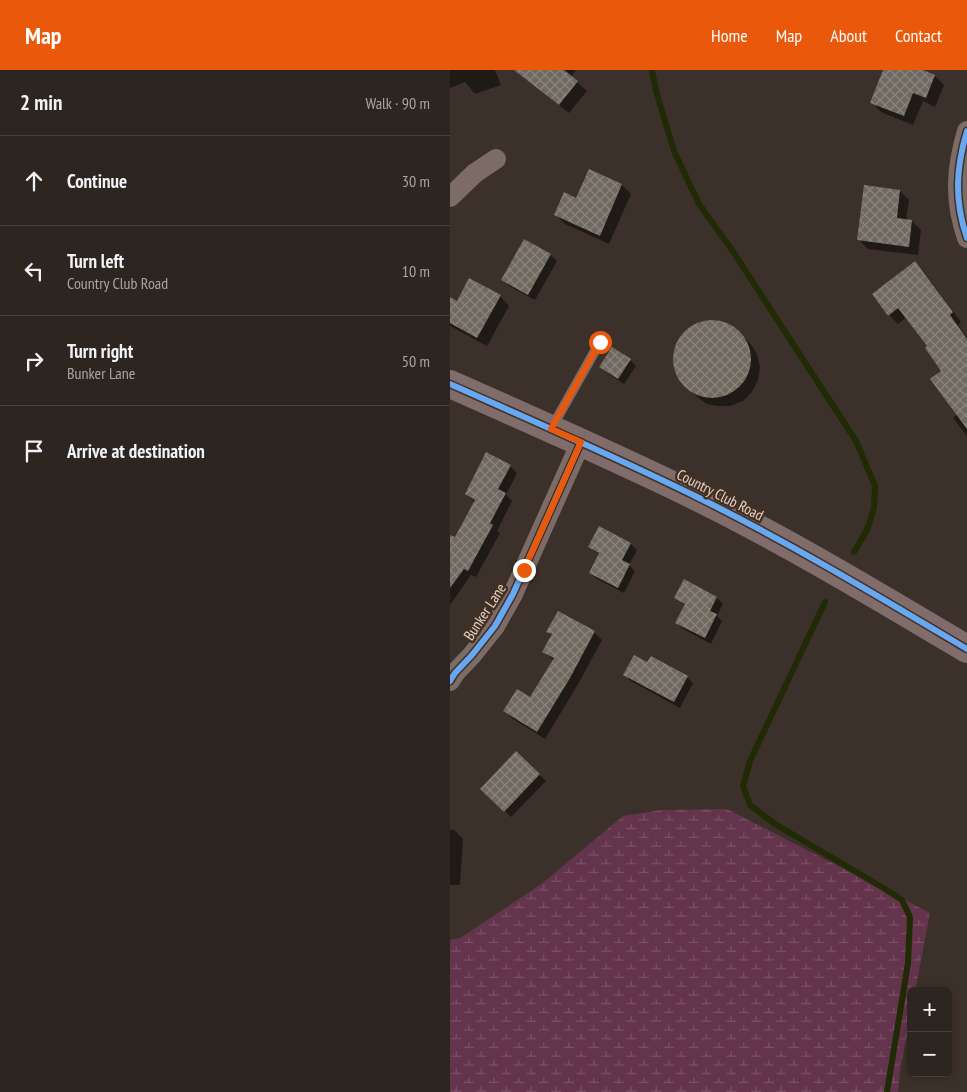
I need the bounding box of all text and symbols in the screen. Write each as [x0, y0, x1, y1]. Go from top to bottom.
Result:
text: Map [25, 20, 62, 51]
text: Home [711, 24, 748, 47]
text: Map [776, 24, 802, 47]
text: About [830, 24, 867, 47]
text: Contact [895, 24, 942, 47]
text: 2 min [20, 89, 62, 116]
text: Walk · 90 m [365, 93, 430, 113]
icon: ahead [20, 167, 48, 195]
text: Continue [67, 169, 127, 193]
text: 30 m [402, 171, 430, 191]
text: Turn left [67, 249, 124, 273]
icon: left [20, 257, 48, 285]
text: 10 m [402, 261, 430, 281]
text: Country Club Road [67, 273, 168, 293]
route start [589, 331, 612, 354]
text: Turn right [67, 339, 133, 363]
icon: right [20, 347, 48, 375]
text: 50 m [402, 351, 430, 371]
text: Bunker Lane [67, 363, 135, 383]
icon: arrive [20, 437, 48, 465]
text: Arrive at destination [67, 439, 205, 463]
street label: Country Club Road [674, 465, 767, 525]
route end [513, 559, 536, 582]
street label: Bunker Lane [459, 580, 510, 644]
map controls [907, 987, 952, 1077]
button: + [907, 987, 952, 1032]
button: − [907, 1032, 952, 1077]

